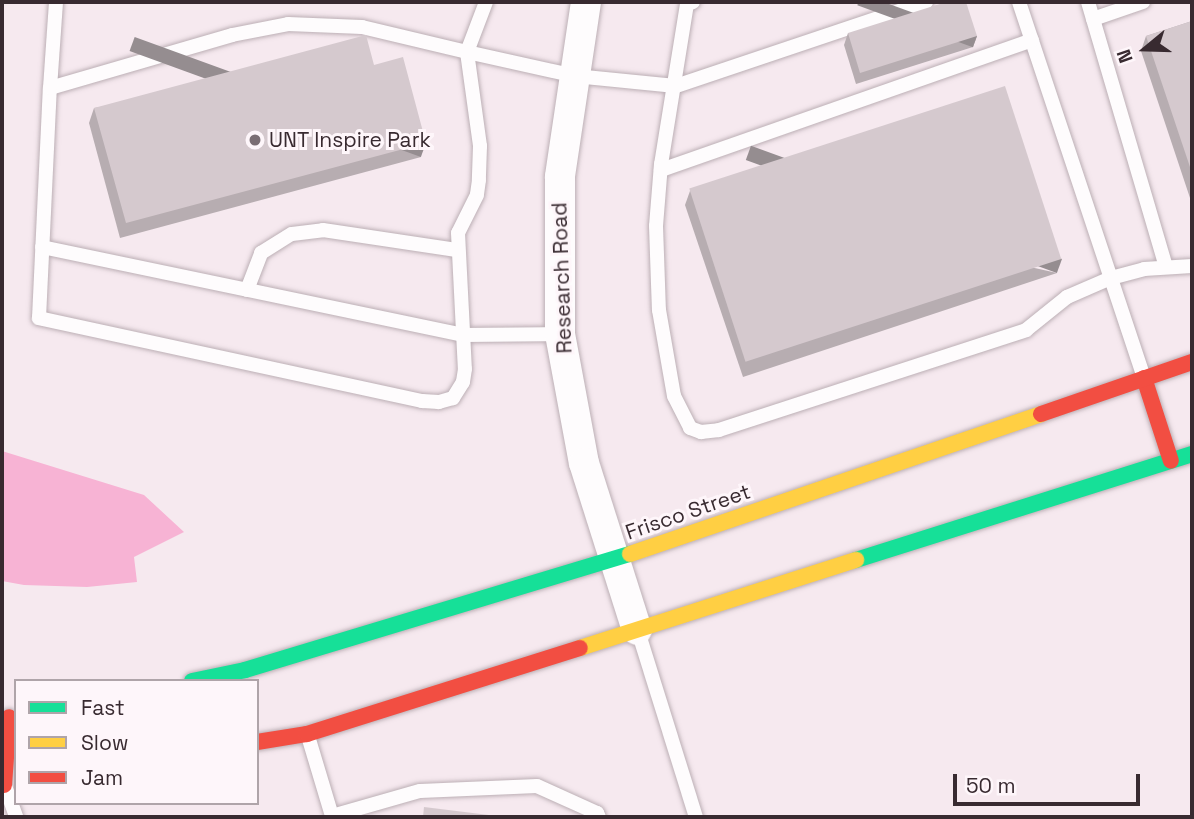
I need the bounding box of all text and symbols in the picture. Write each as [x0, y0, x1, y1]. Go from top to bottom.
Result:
north arrow [1110, 14, 1180, 84]
text: N [1111, 46, 1139, 66]
place label: UNT Inspire Park [269, 127, 431, 153]
marker: UNT Inspire Park [247, 132, 263, 148]
street label: Research Road [547, 202, 577, 354]
street label: Frisco Street [622, 479, 754, 545]
legend [14, 679, 259, 805]
text: Fast [81, 694, 125, 721]
text: Slow [81, 729, 129, 756]
scale bar [956, 760, 1143, 804]
text: Jam [81, 764, 123, 791]
text: 50 m [966, 772, 1016, 799]

